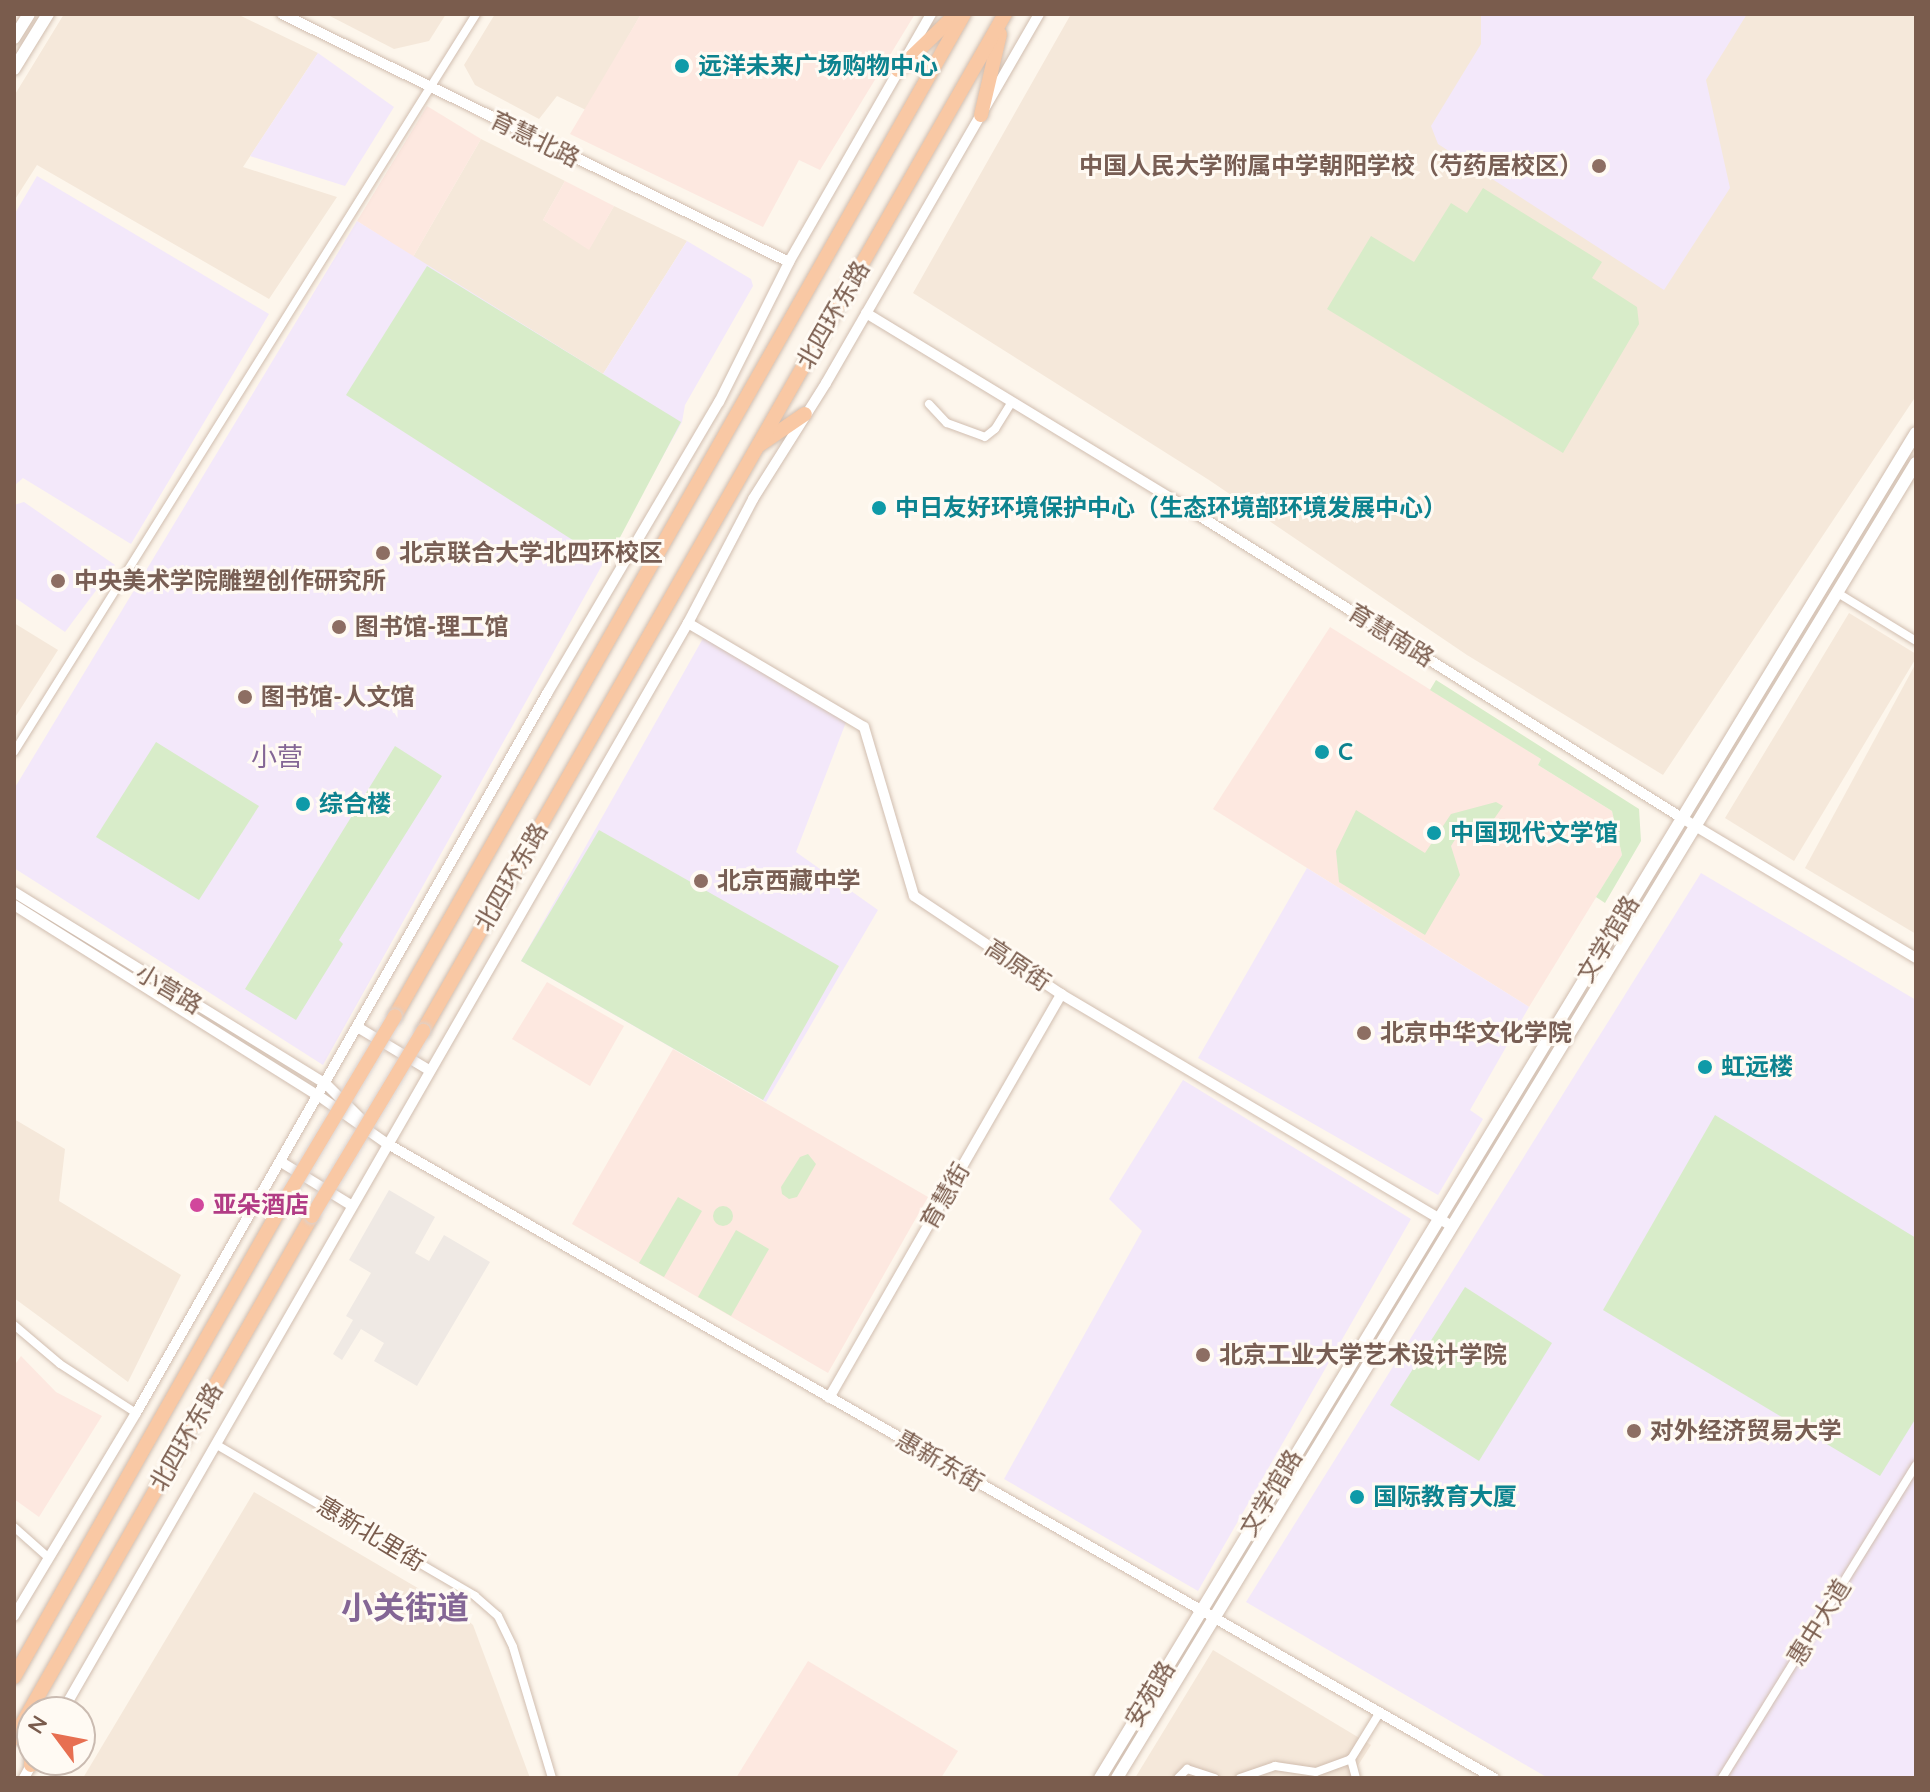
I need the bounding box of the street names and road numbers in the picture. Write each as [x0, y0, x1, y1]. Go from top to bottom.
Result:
street label: 育慧北路 [486, 105, 584, 173]
street label: 北四环东路 [791, 256, 875, 374]
street label: 育慧南路 [1343, 597, 1439, 673]
street label: 北四环东路 [469, 818, 553, 936]
street label: 文学馆路 [1571, 890, 1645, 988]
street label: 高原街 [980, 933, 1056, 997]
street label: 小营路 [131, 958, 207, 1020]
street label: 育慧街 [915, 1158, 975, 1234]
street label: 北四环东路 [144, 1378, 228, 1496]
street label: 惠新东街 [891, 1425, 989, 1497]
street label: 文学馆路 [1234, 1444, 1308, 1542]
street label: 惠新北里街 [312, 1491, 430, 1577]
street label: 惠中大道 [1781, 1574, 1857, 1670]
street label: 安苑路 [1119, 1656, 1181, 1732]

